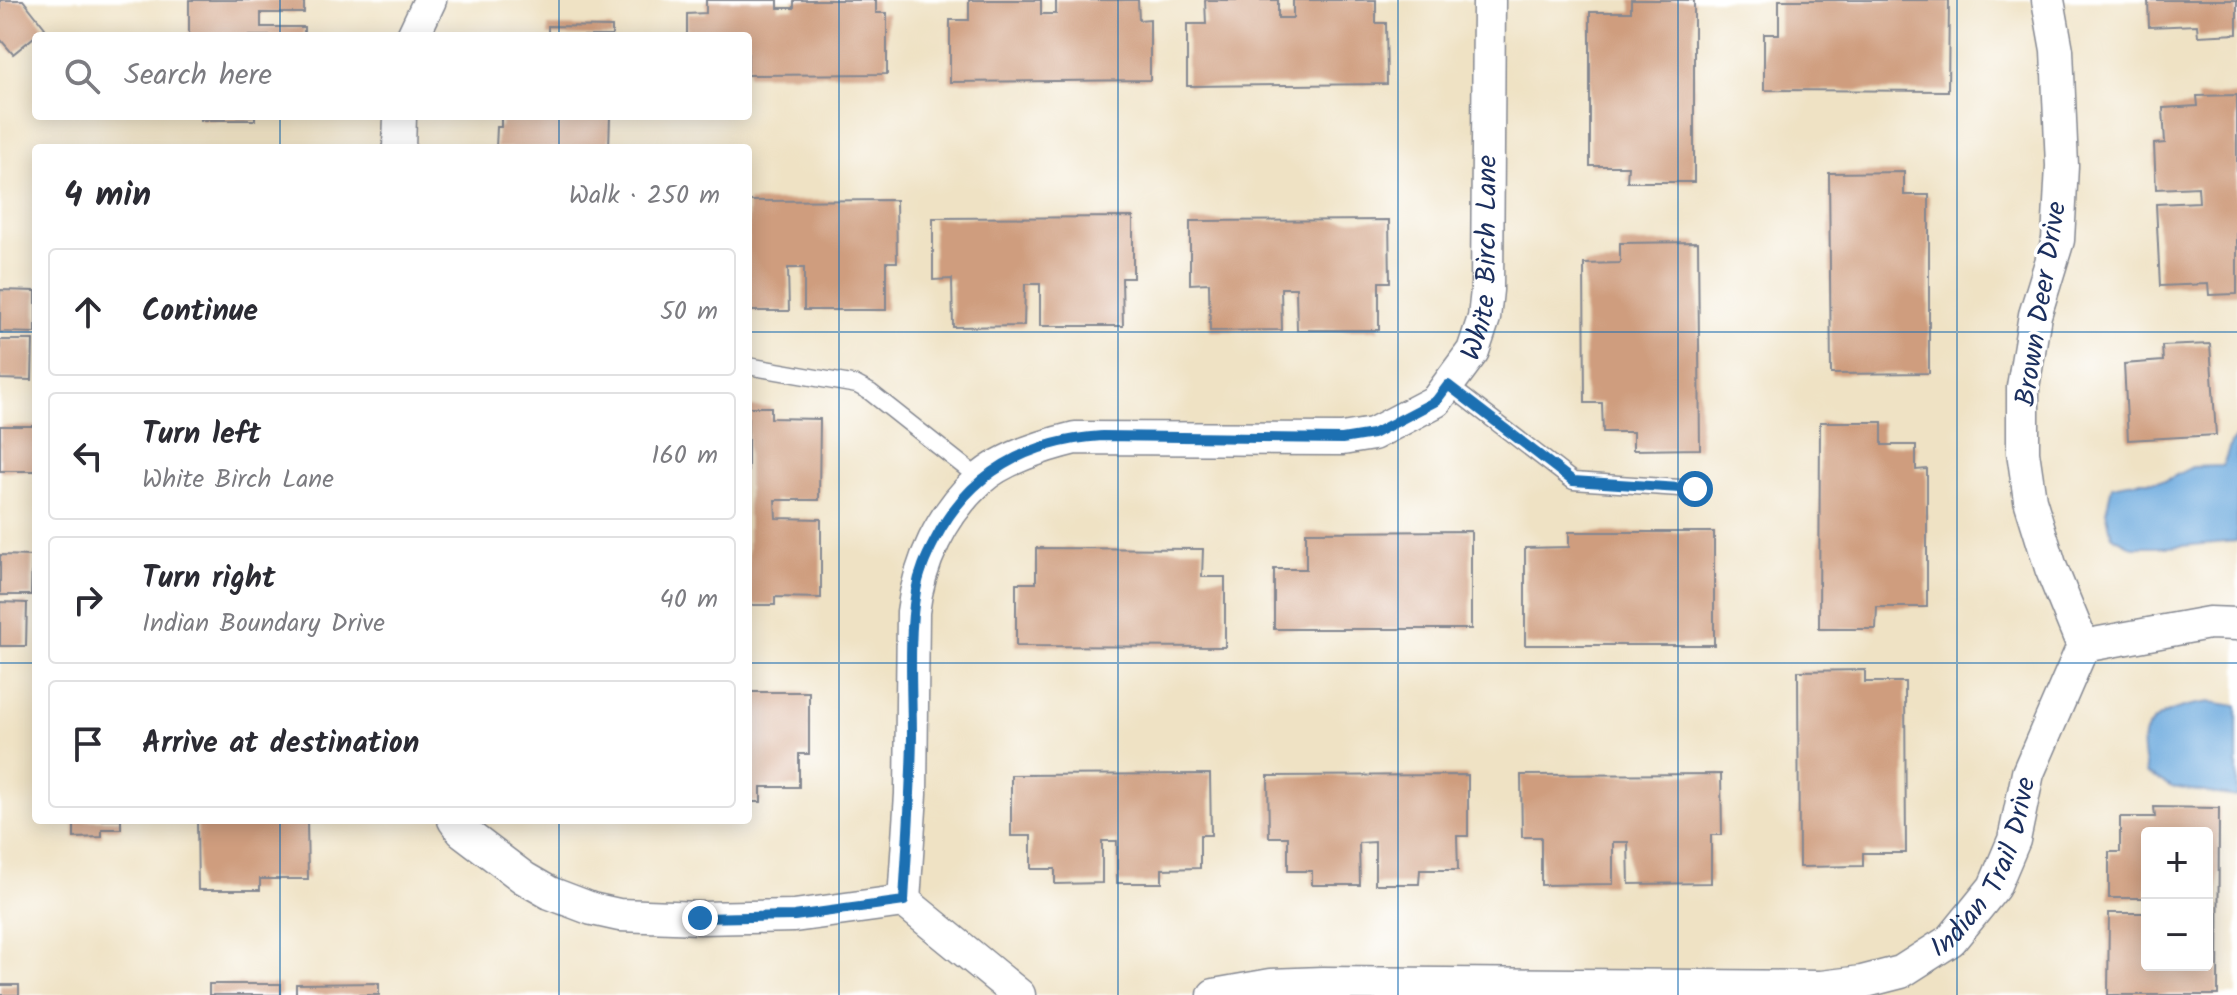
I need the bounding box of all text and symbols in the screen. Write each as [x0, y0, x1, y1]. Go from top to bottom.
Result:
search box [32, 32, 752, 120]
text: Search here [124, 52, 272, 100]
icon: search [60, 54, 104, 98]
street label: White Birch Lane [1449, 154, 1510, 366]
text: 4 min [64, 169, 151, 223]
text: Walk · 250 m [569, 175, 720, 217]
street label: Brown Deer Drive [2004, 198, 2080, 410]
text: Continue [142, 288, 258, 336]
icon: ahead [66, 290, 110, 334]
text: 50 m [660, 291, 718, 333]
text: Turn left [142, 411, 261, 459]
icon: left [66, 434, 110, 478]
text: 160 m [651, 435, 718, 477]
text: White Birch Lane [142, 459, 334, 501]
route start [1677, 471, 1713, 507]
text: Turn right [142, 555, 275, 603]
icon: right [66, 578, 110, 622]
text: 40 m [660, 579, 718, 621]
text: Indian Boundary Drive [142, 603, 385, 645]
text: Arrive at destination [142, 720, 419, 768]
icon: arrive [66, 722, 110, 766]
street label: Indian Trail Drive [1921, 772, 2049, 970]
map controls [2141, 827, 2213, 971]
button: + [2141, 827, 2213, 899]
button: − [2141, 899, 2213, 971]
route end [682, 900, 718, 936]

